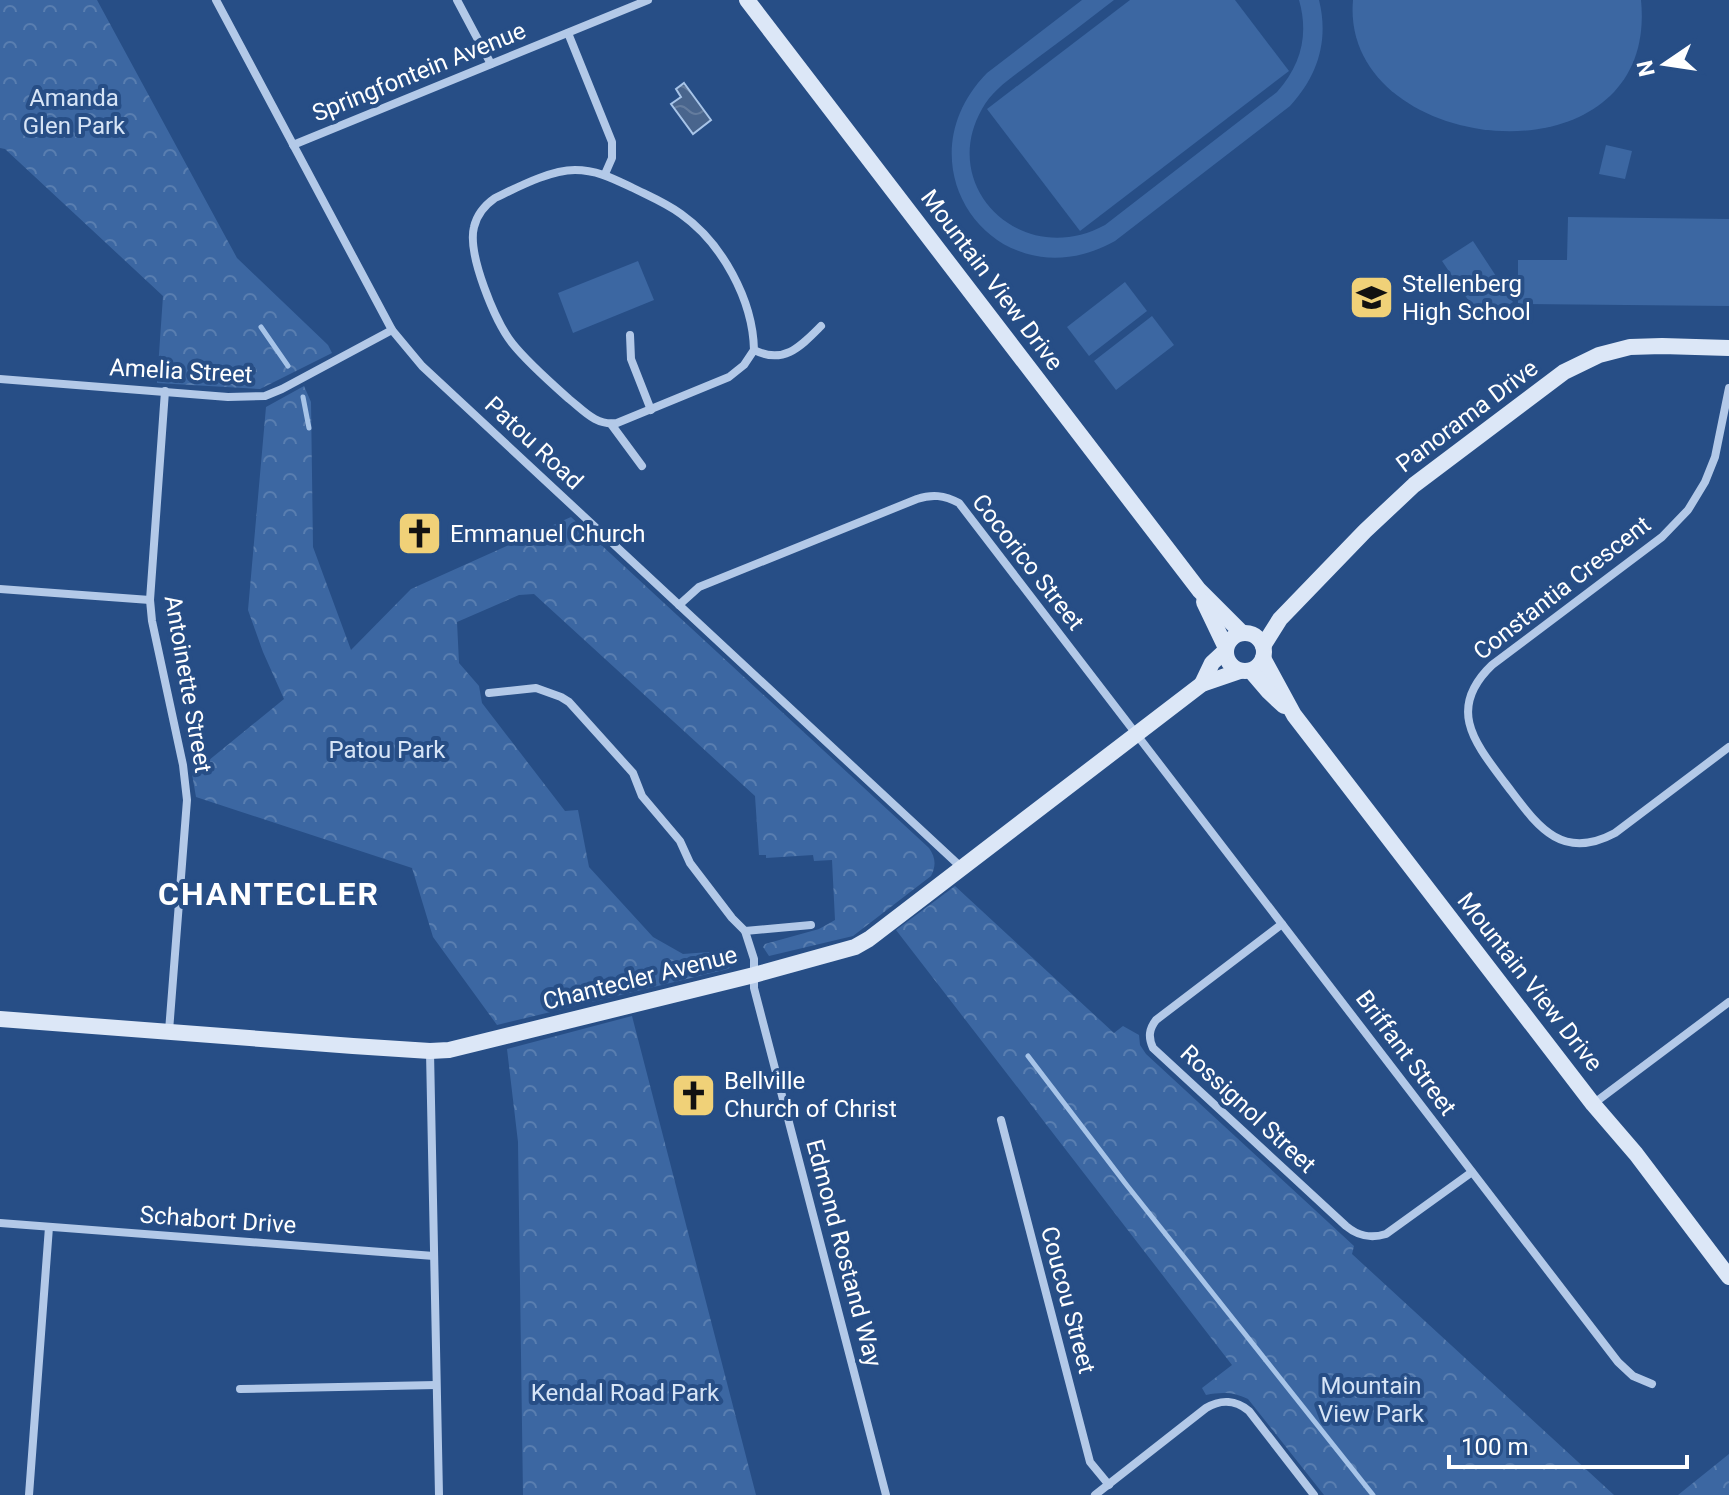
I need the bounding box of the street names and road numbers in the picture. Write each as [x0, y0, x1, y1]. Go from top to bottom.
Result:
street label: Springfontein Avenue [308, 16, 530, 128]
street label: Mountain View Drive [915, 184, 1069, 376]
street label: Amelia Street [109, 353, 253, 389]
street label: Panorama Drive [1391, 354, 1543, 478]
street label: Patou Road [479, 391, 589, 495]
street label: Cocorico Street [966, 488, 1090, 636]
street label: Constantia Crescent [1468, 510, 1656, 666]
street label: Antoinette Street [159, 593, 217, 775]
street label: Mountain View Drive [1452, 887, 1608, 1077]
street label: Chantecler Avenue [540, 940, 740, 1016]
street label: Briffant Street [1350, 985, 1462, 1121]
street label: Rossignol Street [1175, 1039, 1322, 1179]
street label: Edmond Rostand Way [800, 1136, 888, 1370]
street label: Schabort Drive [139, 1201, 297, 1239]
street label: Coucou Street [1035, 1223, 1101, 1377]

